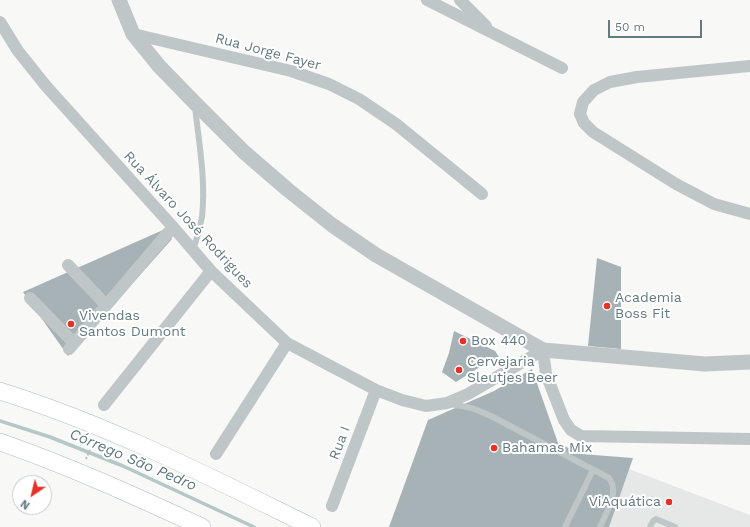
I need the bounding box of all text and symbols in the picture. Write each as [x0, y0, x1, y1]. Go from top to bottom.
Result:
scale bar [610, 12, 704, 38]
text: 50 m [615, 20, 645, 34]
street label: Rua Jorge Fayer [213, 30, 323, 74]
street label: Rua Álvaro José Rodrigues [120, 148, 256, 292]
place label: Academia Boss Fit [615, 290, 682, 322]
marker: Academia Boss Fit [602, 301, 612, 311]
place label: Vivendas Santos Dumont [79, 308, 186, 340]
marker: Vivendas Santos Dumont [66, 319, 76, 329]
place label: Box 440 [471, 333, 526, 349]
marker: Box 440 [458, 336, 468, 346]
place label: Cervejaria Sleutjes Beer [467, 354, 558, 386]
marker: Cervejaria Sleutjes Beer [454, 365, 464, 375]
street label: Rua I [326, 424, 354, 462]
water label: Córrego São Pedro [67, 425, 199, 495]
place label: Bahamas Mix [502, 440, 592, 456]
marker: Bahamas Mix [489, 443, 499, 453]
north arrow [12, 475, 52, 515]
place label: ViAquática [589, 494, 661, 510]
text: N [18, 497, 32, 512]
marker: ViAquática [664, 497, 674, 507]

